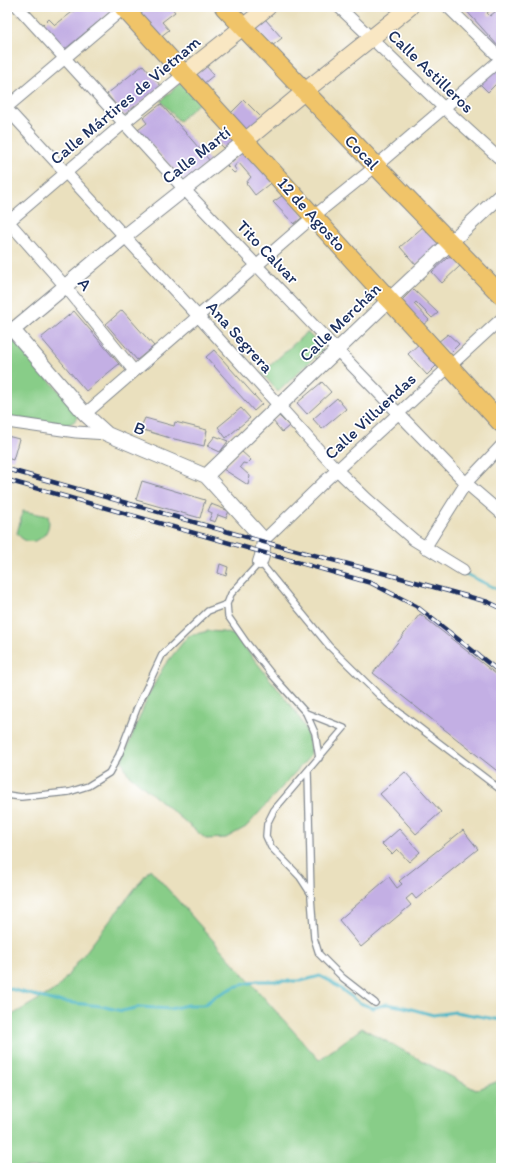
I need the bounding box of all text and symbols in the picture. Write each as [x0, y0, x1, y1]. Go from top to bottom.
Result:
street label: Calle Astilleros [384, 25, 478, 117]
street label: Calle Mártires de Vietnam [46, 31, 204, 169]
street label: Calle Martí [158, 122, 235, 188]
street label: Cocal [341, 130, 383, 174]
street label: 12 de Agosto [274, 173, 350, 255]
street label: Tito Calvar [233, 216, 303, 288]
street label: A [74, 273, 96, 295]
street label: Calle Merchán [295, 278, 385, 366]
street label: Ana Segrera [202, 297, 278, 377]
street label: Calle Villuendas [320, 369, 420, 463]
street label: B [131, 417, 149, 439]

